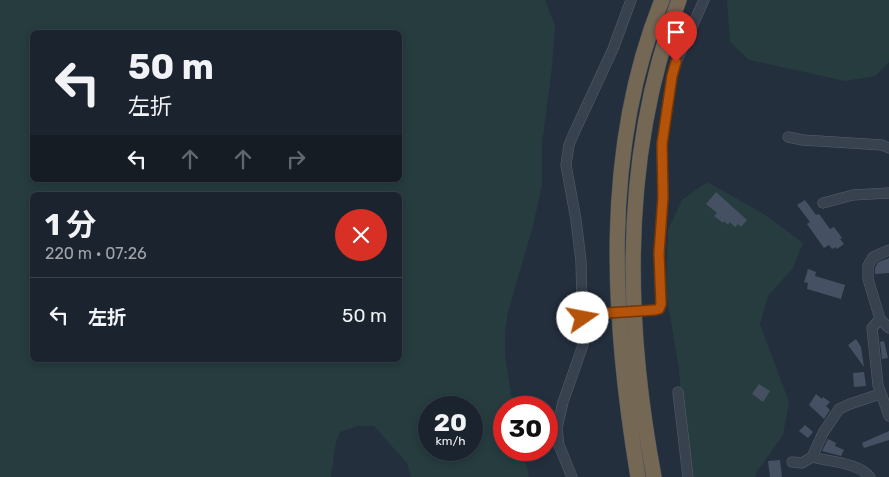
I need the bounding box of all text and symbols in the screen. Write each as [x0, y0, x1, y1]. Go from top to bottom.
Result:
pin [655, 11, 697, 62]
icon: arrive [662, 18, 690, 46]
text: 50 m [128, 46, 214, 88]
icon: left [45, 50, 110, 115]
text: 左折 [128, 93, 172, 120]
icon: left [123, 145, 151, 173]
icon: ahead [176, 145, 204, 173]
icon: ahead [229, 145, 257, 173]
icon: right [282, 145, 310, 173]
text: 1 分 [45, 207, 96, 243]
button: close [335, 209, 387, 261]
text: 220 m · 07:26 [45, 244, 147, 263]
position arrow [556, 291, 608, 343]
icon: left [45, 301, 73, 329]
text: 50 m [342, 304, 387, 327]
text: 左折 [88, 306, 126, 329]
speed limit sign: 30 [493, 396, 558, 461]
text: 20 [434, 408, 467, 437]
text: km/h [436, 434, 465, 448]

